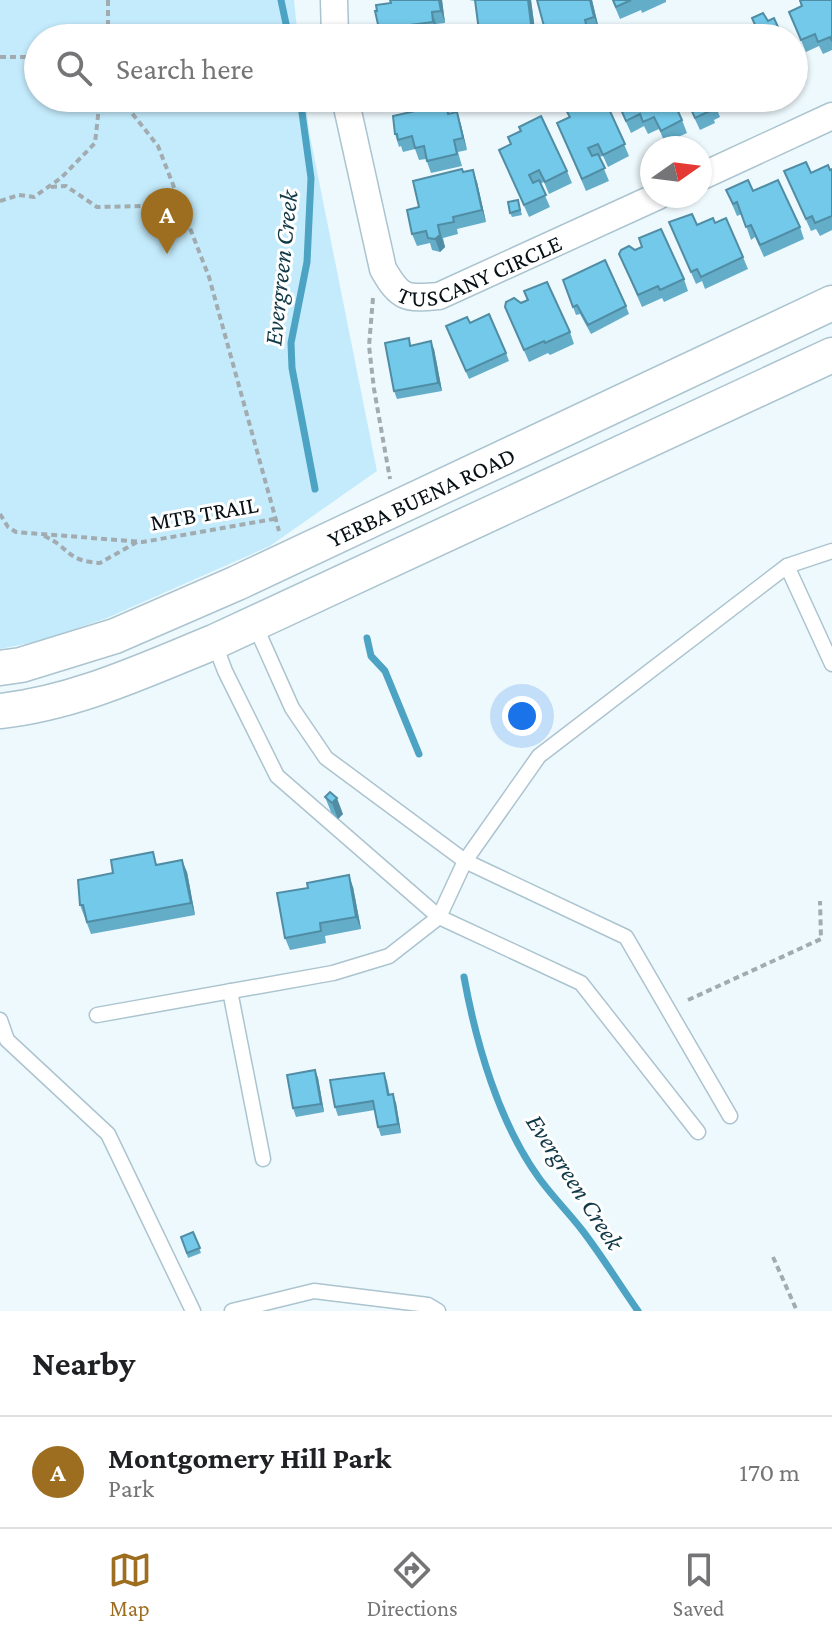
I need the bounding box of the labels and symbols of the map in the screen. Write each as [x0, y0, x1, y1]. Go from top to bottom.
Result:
north arrow [640, 136, 712, 208]
water label: Evergreen Creek [258, 187, 304, 347]
pin: A [141, 188, 193, 254]
street label: TUSCANY CIRCLE [393, 228, 566, 311]
street label: YERBA BUENA ROAD [323, 441, 519, 552]
street label: MTB TRAIL [148, 490, 260, 536]
your location [502, 696, 542, 736]
water label: Evergreen Creek [520, 1109, 631, 1257]

